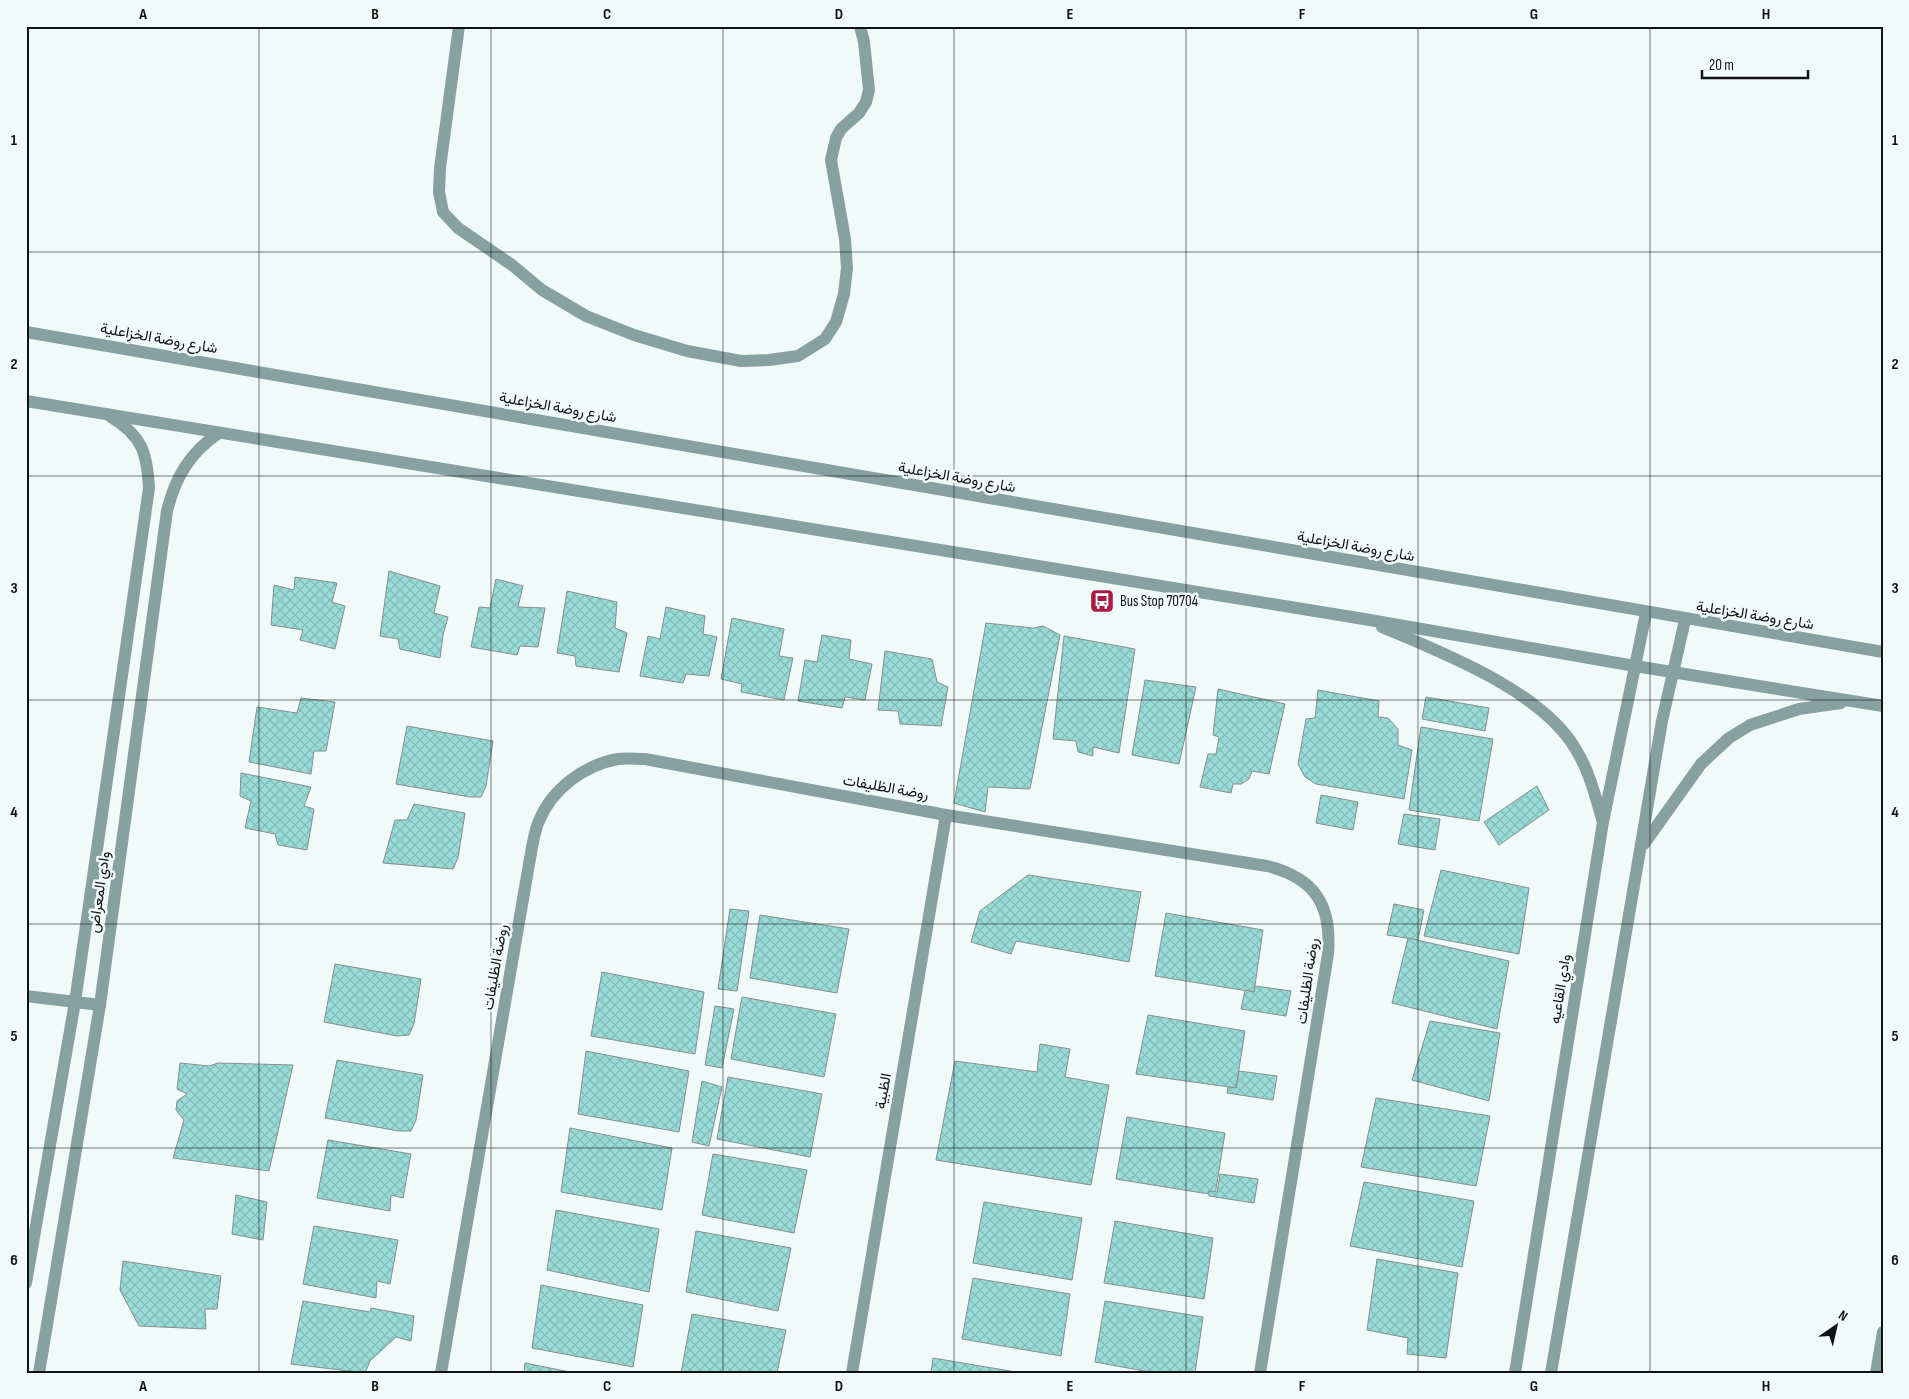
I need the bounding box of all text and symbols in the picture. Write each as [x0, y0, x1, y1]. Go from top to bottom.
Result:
text: A [138, 5, 147, 24]
text: B [371, 5, 379, 24]
text: C [603, 5, 611, 24]
text: D [835, 5, 843, 24]
text: E [1067, 5, 1074, 24]
text: F [1299, 5, 1306, 24]
text: G [1530, 5, 1538, 24]
text: H [1762, 5, 1770, 24]
scale bar [1702, 48, 1808, 80]
text: 20 m [1709, 56, 1734, 75]
text: 1 [11, 131, 18, 150]
text: 1 [1892, 131, 1899, 150]
street label: شارع روضة الخزاعلية [99, 319, 219, 359]
text: 2 [10, 355, 18, 374]
text: 2 [1891, 355, 1899, 374]
street label: شارع روضة الخزاعلية [498, 388, 618, 428]
street label: شارع روضة الخزاعلية [897, 458, 1017, 498]
street label: شارع روضة الخزاعلية [1296, 527, 1416, 567]
text: 3 [10, 579, 18, 598]
text: 3 [1891, 579, 1899, 598]
bus stop icon: Bus Stop 70704 [1089, 588, 1115, 614]
place label: Bus Stop 70704 [1120, 592, 1198, 611]
street label: شارع روضة الخزاعلية [1695, 597, 1815, 635]
street label: روضة الظليفات [841, 771, 930, 804]
text: 4 [10, 803, 18, 822]
text: 4 [1891, 803, 1899, 822]
street label: وادي المعراض [84, 850, 118, 935]
street label: روضة الظليفات [479, 923, 512, 1012]
street label: روضة الظليفات [1292, 937, 1323, 1025]
street label: وادي القاعيه [1546, 953, 1578, 1026]
text: 5 [10, 1027, 18, 1046]
text: 5 [1891, 1027, 1899, 1046]
street label: الظبية [871, 1072, 896, 1111]
text: 6 [10, 1251, 18, 1270]
text: 6 [1891, 1251, 1899, 1270]
north arrow [1812, 1302, 1862, 1352]
text: N [1835, 1306, 1851, 1325]
text: A [138, 1377, 147, 1396]
text: B [371, 1377, 379, 1396]
text: C [603, 1377, 611, 1396]
text: D [835, 1377, 843, 1396]
text: E [1067, 1377, 1074, 1396]
text: F [1299, 1377, 1306, 1396]
text: G [1530, 1377, 1538, 1396]
text: H [1762, 1377, 1770, 1396]

